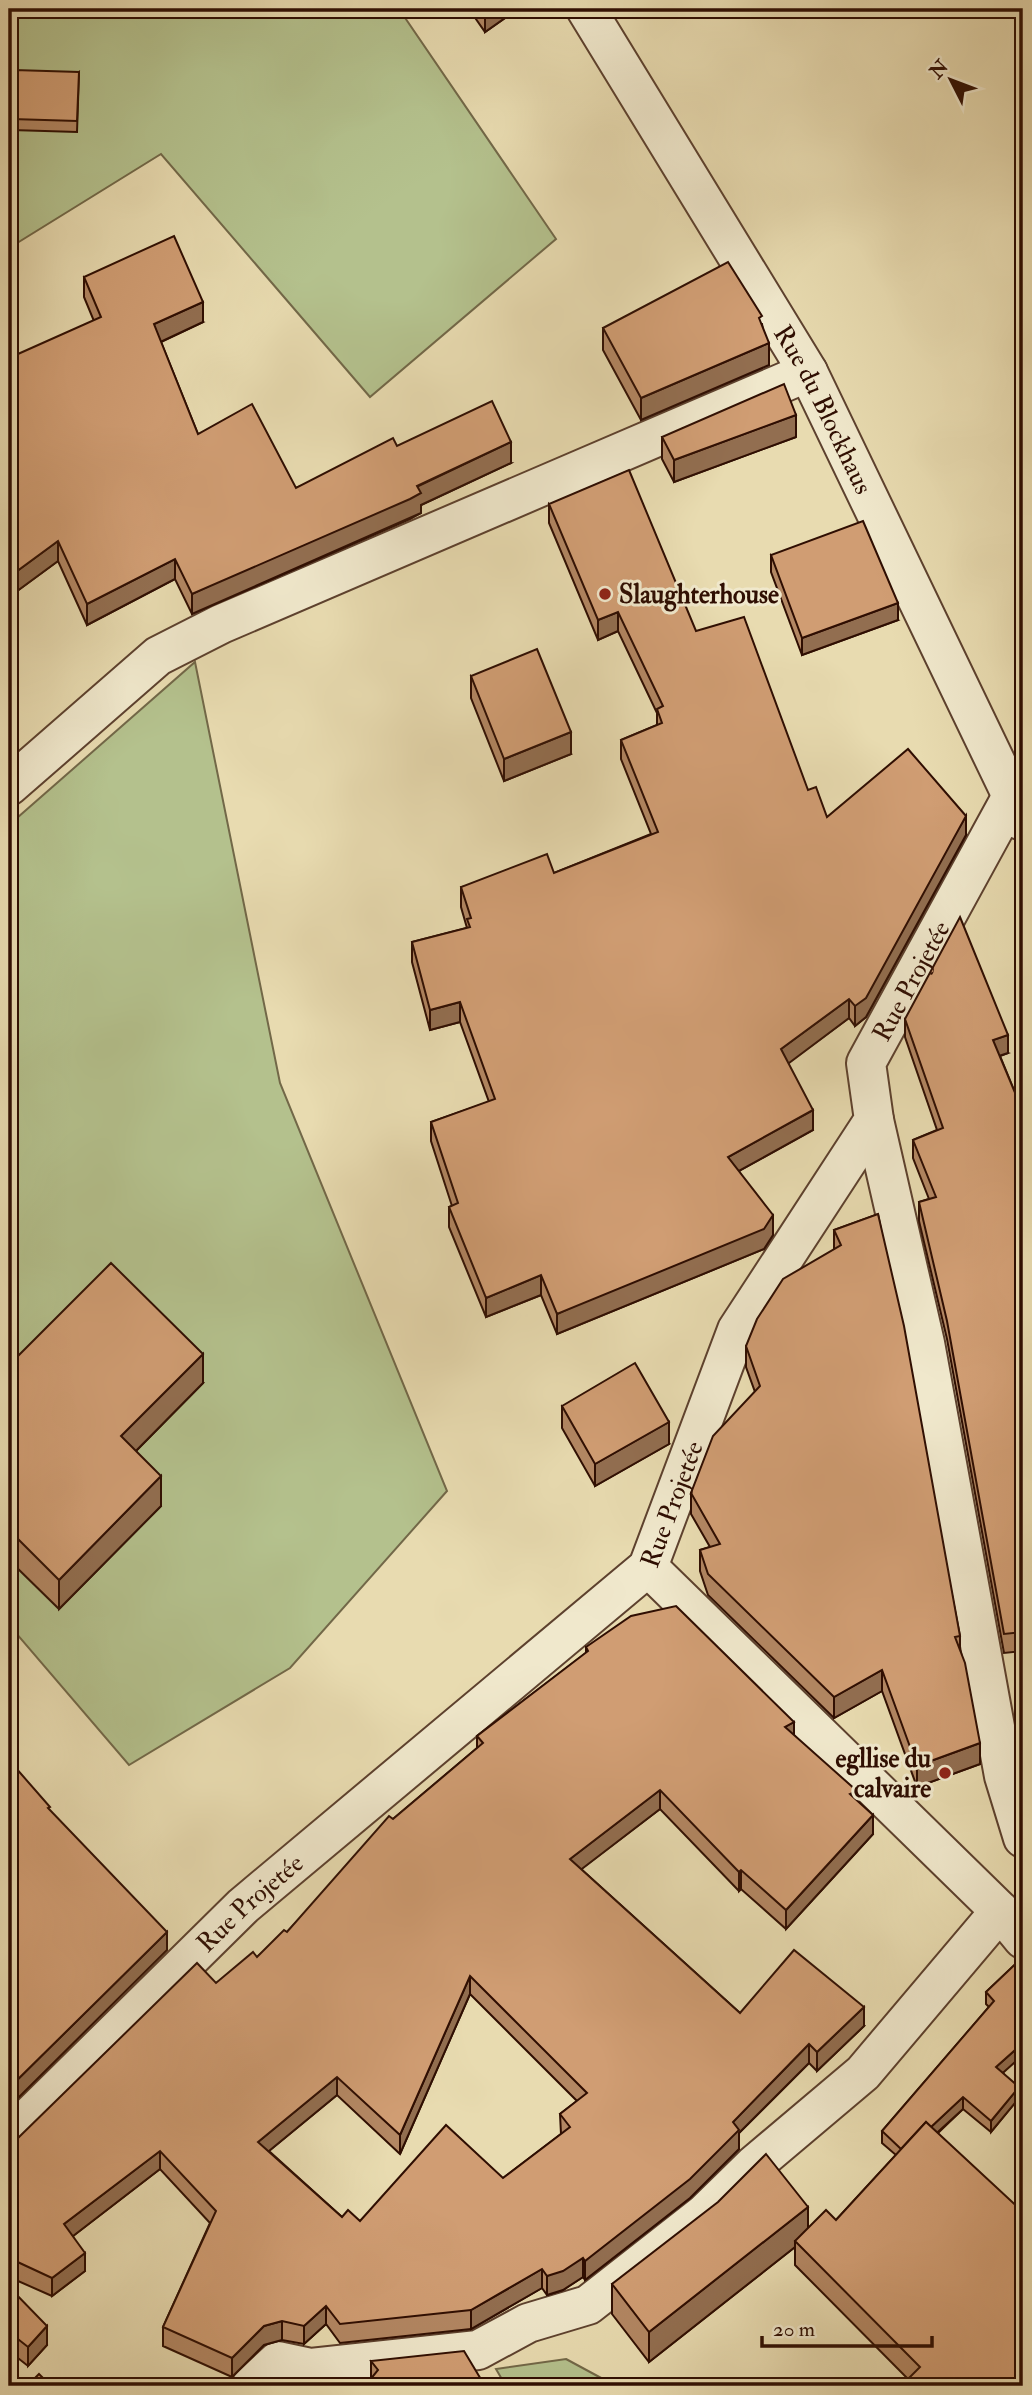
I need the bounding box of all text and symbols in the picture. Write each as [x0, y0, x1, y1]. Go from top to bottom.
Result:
north arrow [916, 46, 986, 116]
text: N [924, 54, 954, 84]
street label: Rue du Blockhaus [766, 320, 879, 500]
place label: Slaughterhouse [619, 579, 779, 612]
marker: Slaughterhouse [597, 586, 613, 602]
street label: Rue Projetée [866, 916, 958, 1047]
street label: Rue Projetée [634, 1437, 711, 1572]
place label: egllise du calvaire [836, 1743, 932, 1805]
marker: egllise du calvaire [937, 1765, 953, 1781]
street label: Rue Projetée [190, 1847, 310, 1960]
scale bar [762, 2304, 932, 2348]
text: 20 m [773, 2316, 815, 2343]

